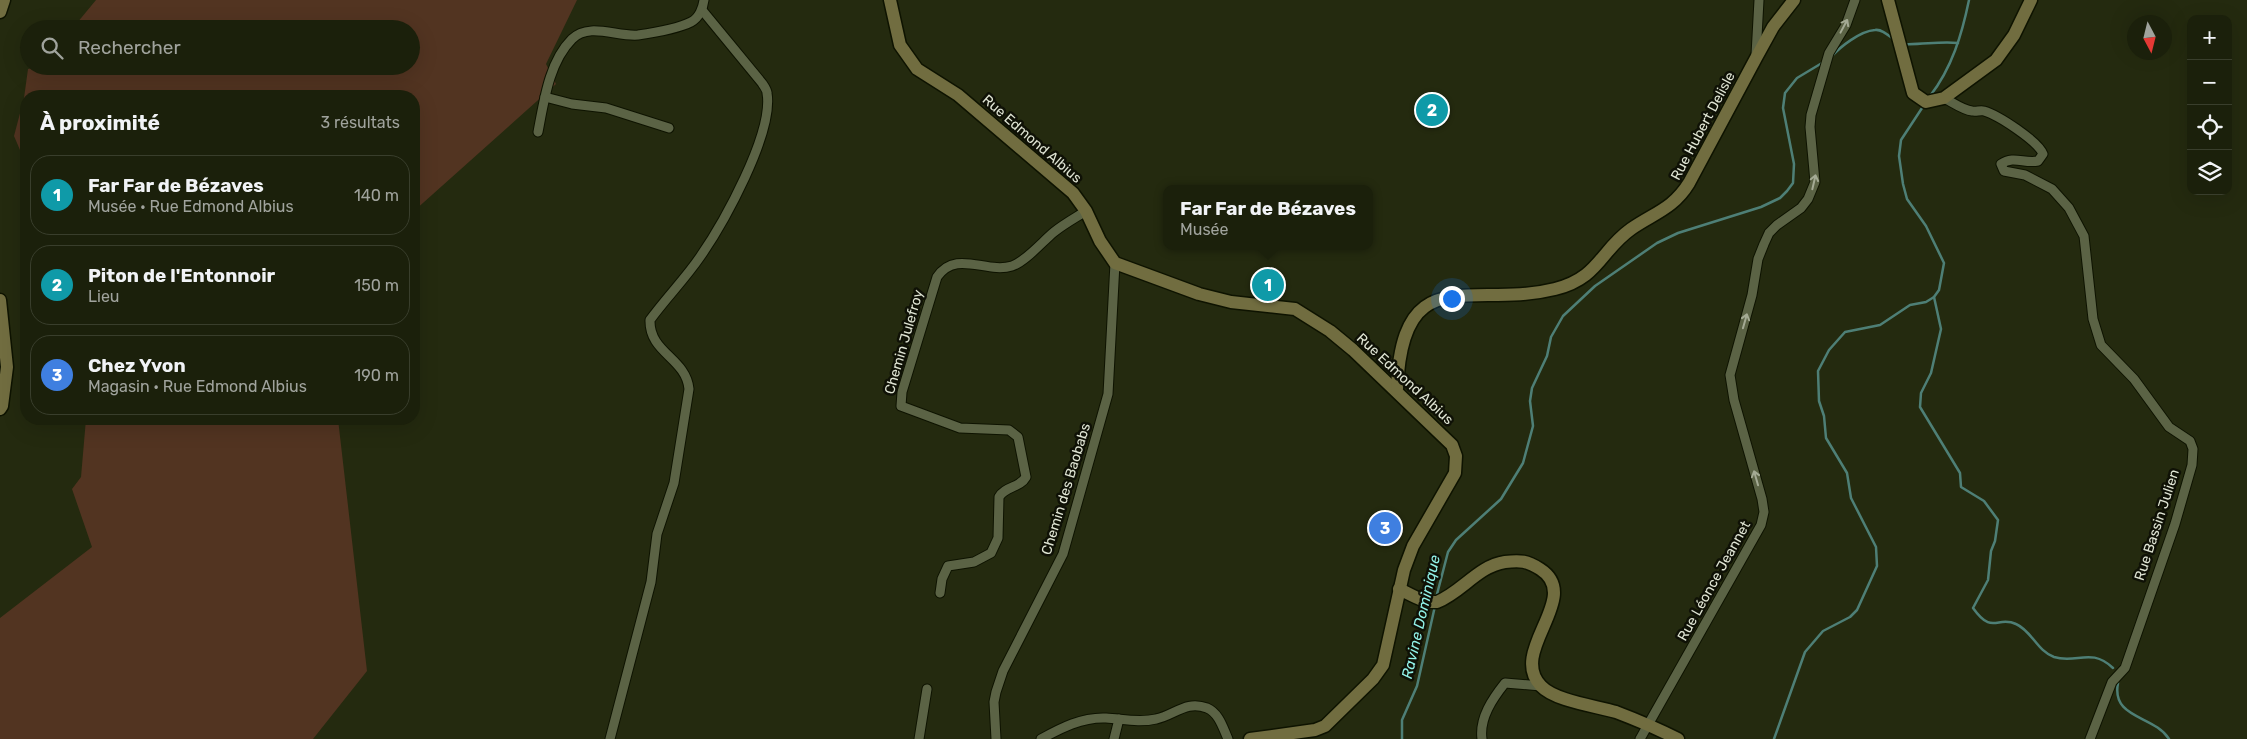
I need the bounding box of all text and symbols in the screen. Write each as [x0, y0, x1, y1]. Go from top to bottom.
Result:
north arrow [2127, 15, 2172, 60]
map controls [2187, 15, 2232, 195]
button: + [2187, 15, 2232, 60]
one-way arrow [1839, 19, 1849, 34]
search box [20, 20, 420, 75]
icon: search [38, 34, 66, 62]
text: Rechercher [78, 36, 181, 59]
button: − [2187, 60, 2232, 105]
street label: Rue Hubert Delisle [1667, 69, 1739, 183]
street label: Rue Edmond Albius [979, 91, 1085, 187]
pin: 2 [1416, 91, 1448, 129]
button: locate [2187, 105, 2232, 150]
text: À proximité [40, 110, 160, 135]
text: 3 résultats [320, 113, 400, 132]
button: layers [2187, 150, 2232, 195]
text: Far Far de Bézaves [88, 174, 264, 197]
one-way arrow [1810, 174, 1819, 190]
popup [1163, 185, 1373, 250]
text: 1 [53, 186, 61, 205]
text: 140 m [354, 186, 399, 205]
text: Musée · Rue Edmond Albius [88, 197, 294, 216]
text: Far Far de Bézaves [1180, 197, 1356, 220]
text: Musée [1180, 220, 1229, 239]
text: Piton de l'Entonnoir [88, 264, 275, 287]
pin: 1 [1252, 266, 1284, 304]
text: 2 [52, 276, 62, 295]
text: 150 m [354, 276, 399, 295]
your location [1439, 286, 1465, 312]
text: Lieu [88, 287, 119, 306]
street label: Chemin Julefroy [881, 288, 927, 396]
one-way arrow [1740, 313, 1750, 329]
street label: Rue Edmond Albius [1353, 330, 1457, 428]
text: Chez Yvon [88, 354, 186, 377]
text: 3 [52, 366, 62, 385]
text: 190 m [354, 366, 399, 385]
text: Magasin · Rue Edmond Albius [88, 377, 307, 396]
street label: Chemin des Baobabs [1038, 421, 1094, 557]
street label: Rue Bassin Julien [2131, 467, 2183, 583]
one-way arrow [1751, 470, 1761, 486]
pin: 3 [1369, 509, 1401, 547]
street label: Rue Léonce Jeannet [1674, 518, 1754, 644]
water label: Ravine Dominique [1398, 553, 1444, 681]

